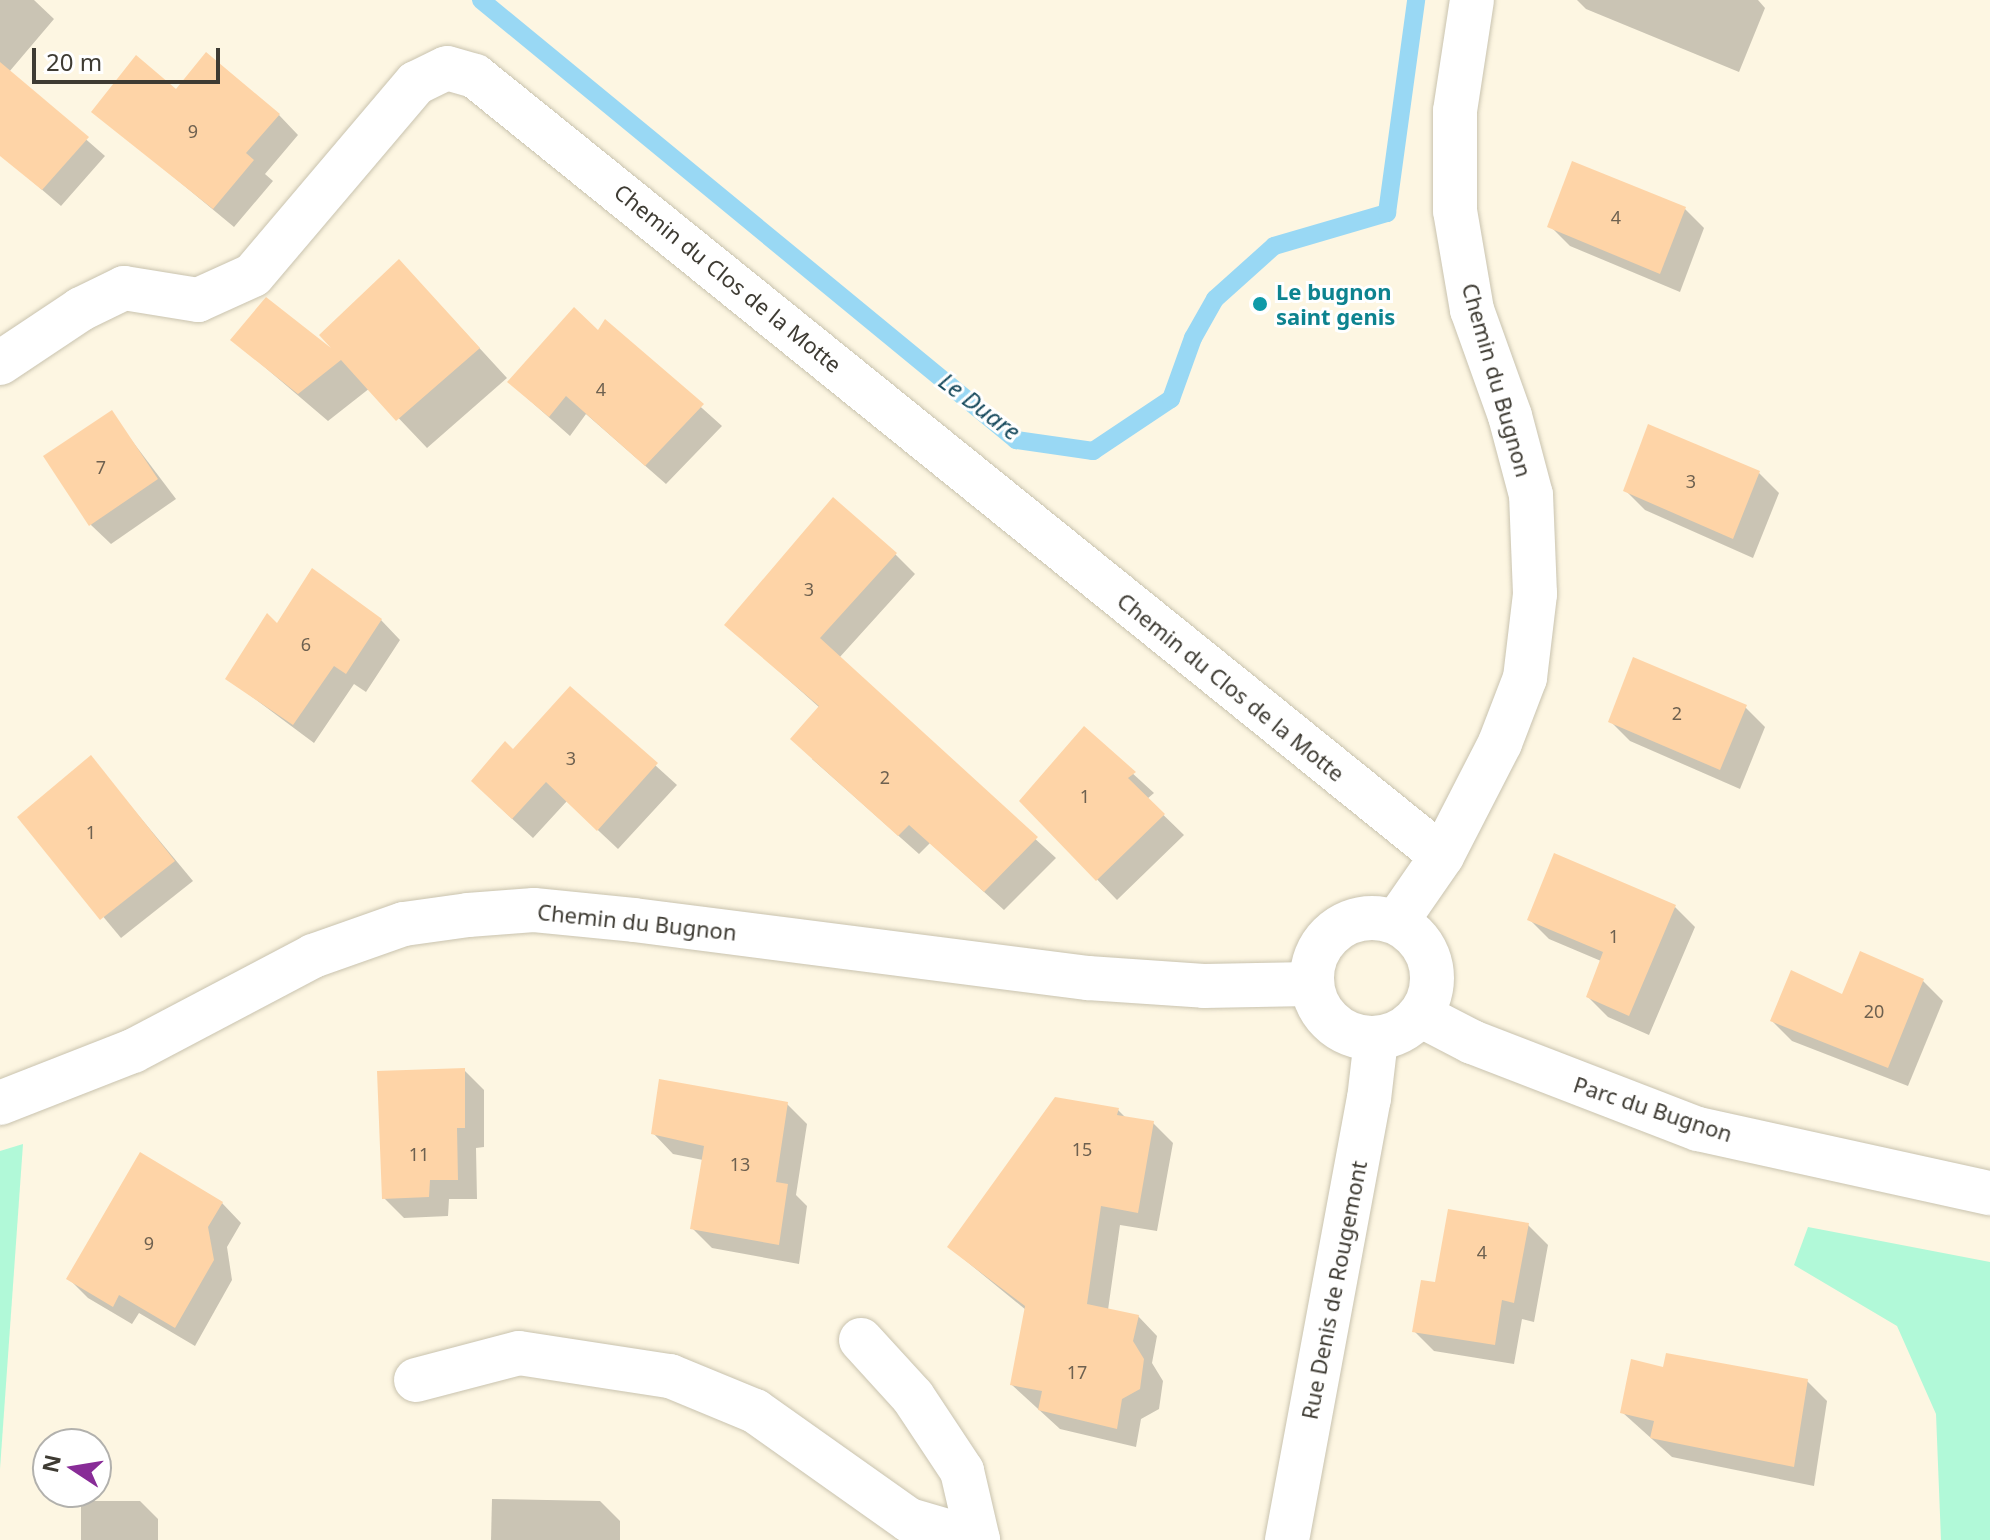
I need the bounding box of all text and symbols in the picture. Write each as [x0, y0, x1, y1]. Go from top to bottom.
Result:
scale bar [36, 32, 224, 82]
text: 20 m [46, 45, 102, 78]
house number: 9 [188, 120, 198, 142]
street label: Chemin du Clos de la Motte [609, 178, 847, 378]
house number: 4 [1611, 206, 1621, 228]
place label: Le bugnon saint genis [1276, 278, 1395, 330]
street label: Chemin du Bugnon [1457, 280, 1537, 480]
marker: Le bugnon saint genis [1251, 295, 1269, 313]
water label: Le Duare [934, 366, 1026, 446]
house number: 4 [596, 378, 606, 400]
house number: 7 [96, 456, 106, 478]
house number: 3 [1686, 470, 1696, 492]
house number: 3 [804, 578, 814, 600]
street label: Chemin du Clos de la Motte [1112, 587, 1350, 787]
house number: 6 [301, 633, 311, 655]
house number: 2 [1672, 702, 1682, 724]
house number: 3 [566, 747, 576, 769]
house number: 2 [880, 766, 890, 788]
house number: 1 [1080, 785, 1090, 807]
house number: 1 [86, 821, 96, 843]
street label: Chemin du Bugnon [536, 898, 738, 946]
house number: 1 [1609, 925, 1619, 947]
house number: 20 [1864, 1000, 1884, 1022]
street label: Parc du Bugnon [1570, 1071, 1736, 1147]
house number: 15 [1072, 1138, 1092, 1160]
house number: 11 [409, 1143, 429, 1165]
house number: 13 [730, 1153, 750, 1175]
street label: Rue Denis de Rougemont [1296, 1158, 1372, 1422]
house number: 9 [144, 1232, 154, 1254]
house number: 4 [1477, 1241, 1487, 1263]
house number: 17 [1067, 1361, 1087, 1383]
north arrow [32, 1428, 112, 1508]
text: N [34, 1452, 67, 1475]

